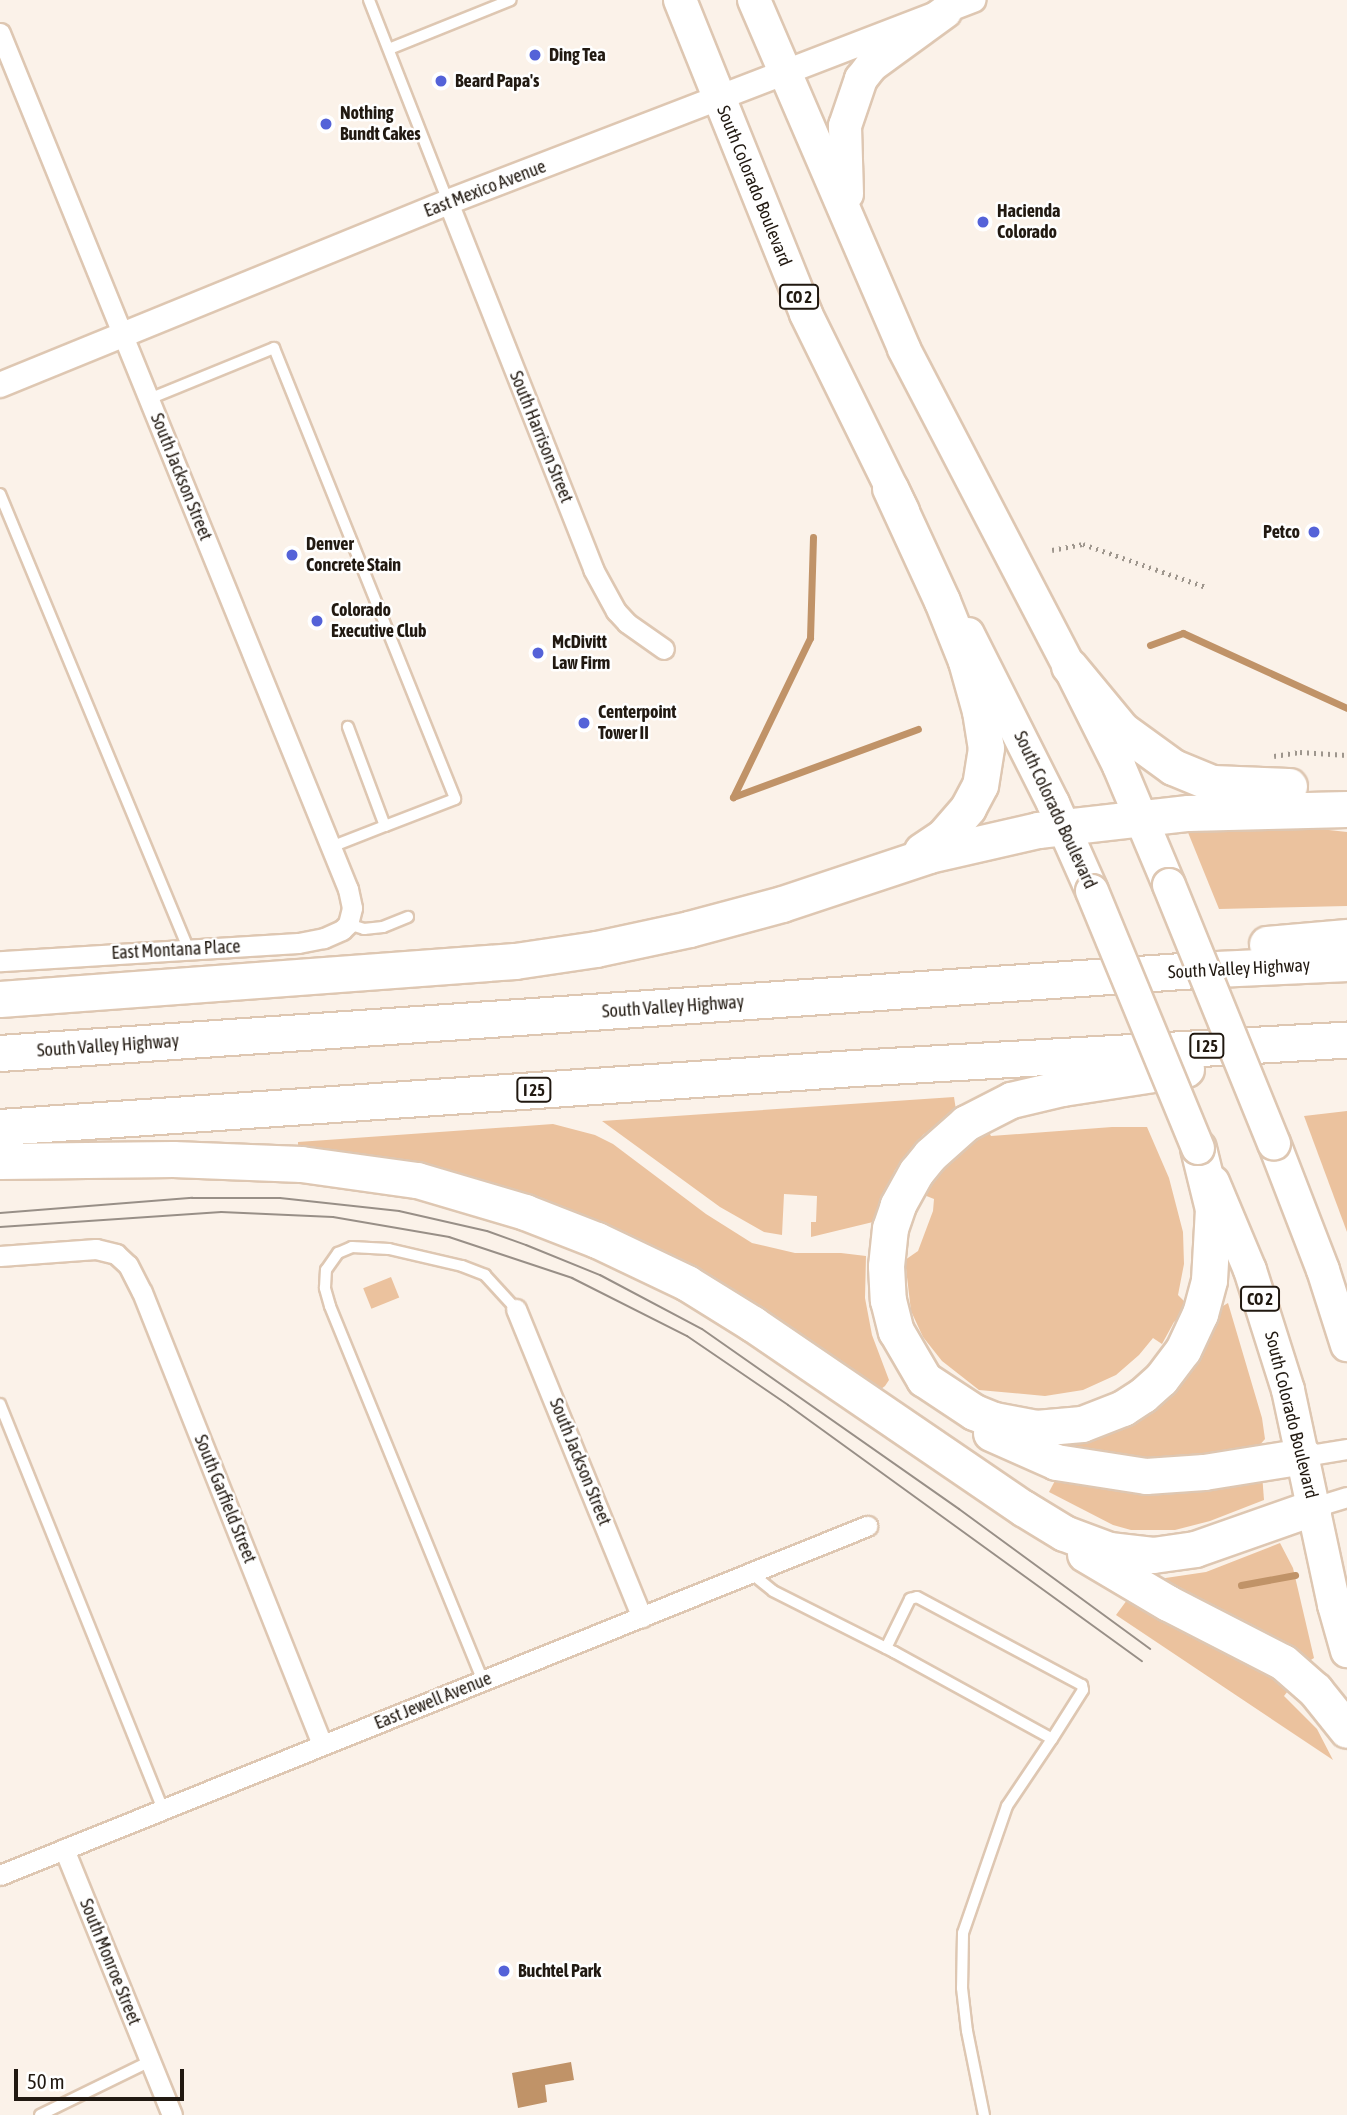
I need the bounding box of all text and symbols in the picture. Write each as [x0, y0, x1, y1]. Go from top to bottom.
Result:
place label: Ding Tea [549, 44, 606, 66]
marker: Ding Tea [527, 47, 543, 63]
place label: Beard Papa's [455, 70, 539, 92]
marker: Beard Papa's [433, 73, 449, 89]
place label: Nothing Bundt Cakes [340, 103, 421, 146]
street label: South Colorado Boulevard [712, 103, 796, 269]
marker: Nothing Bundt Cakes [318, 116, 334, 132]
street label: East Mexico Avenue [421, 156, 549, 222]
place label: Hacienda Colorado [997, 201, 1060, 244]
marker: Hacienda Colorado [975, 214, 991, 230]
road number: CO 2 [778, 284, 820, 310]
street label: South Harrison Street [505, 368, 577, 506]
street label: South Jackson Street [146, 410, 216, 544]
place label: Petco [1263, 521, 1300, 543]
marker: Petco [1306, 524, 1322, 540]
place label: Denver Concrete Stain [306, 534, 401, 576]
marker: Denver Concrete Stain [284, 547, 300, 563]
place label: Colorado Executive Club [331, 600, 426, 642]
marker: Colorado Executive Club [309, 613, 325, 629]
place label: McDivitt Law Firm [552, 632, 610, 674]
marker: McDivitt Law Firm [530, 645, 546, 661]
place label: Centerpoint Tower II [598, 702, 677, 744]
marker: Centerpoint Tower II [576, 715, 592, 731]
street label: South Colorado Boulevard [1009, 728, 1101, 892]
street label: East Montana Place [111, 936, 241, 964]
street label: South Valley Highway [1167, 954, 1311, 984]
street label: South Valley Highway [601, 991, 745, 1023]
street label: South Valley Highway [36, 1030, 180, 1062]
road number: I 25 [1188, 1034, 1226, 1058]
road number: I 25 [515, 1078, 553, 1102]
road number: CO 2 [1239, 1287, 1281, 1312]
street label: South Colorado Boulevard [1260, 1329, 1322, 1501]
street label: South Jackson Street [545, 1395, 615, 1529]
street label: South Garfield Street [189, 1432, 261, 1566]
street label: East Jewell Avenue [371, 1668, 495, 1734]
street label: South Monroe Street [75, 1896, 145, 2028]
place label: Buchtel Park [518, 1960, 601, 1982]
marker: Buchtel Park [496, 1963, 512, 1979]
scale bar [18, 2056, 187, 2100]
text: 50 m [27, 2069, 65, 2093]

